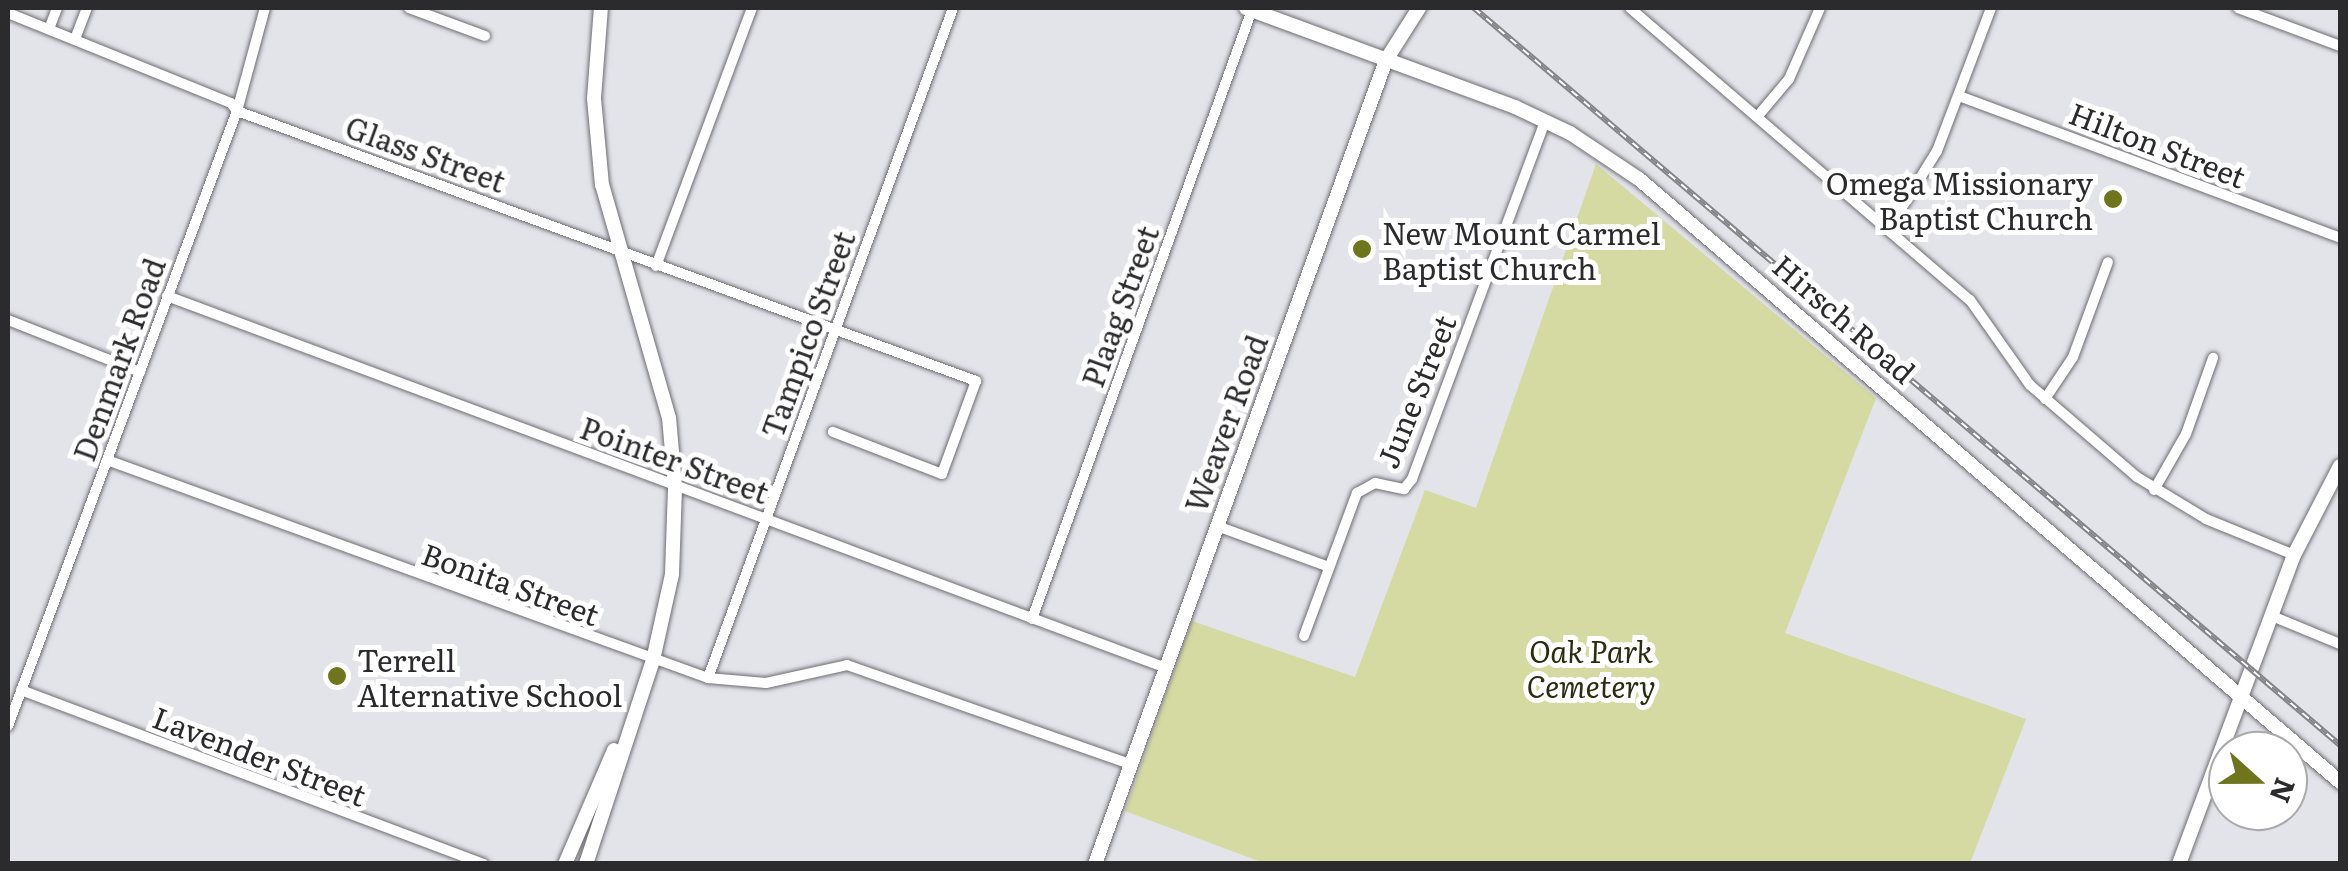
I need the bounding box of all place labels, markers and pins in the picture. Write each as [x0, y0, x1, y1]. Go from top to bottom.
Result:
place label: Omega Missionary Baptist Church [1826, 164, 2093, 234]
marker: Omega Missionary Baptist Church [2102, 188, 2124, 210]
place label: New Mount Carmel Baptist Church [1382, 214, 1660, 284]
marker: New Mount Carmel Baptist Church [1351, 238, 1373, 260]
place label: Terrell Alternative School [357, 641, 622, 712]
marker: Terrell Alternative School [326, 665, 348, 687]

